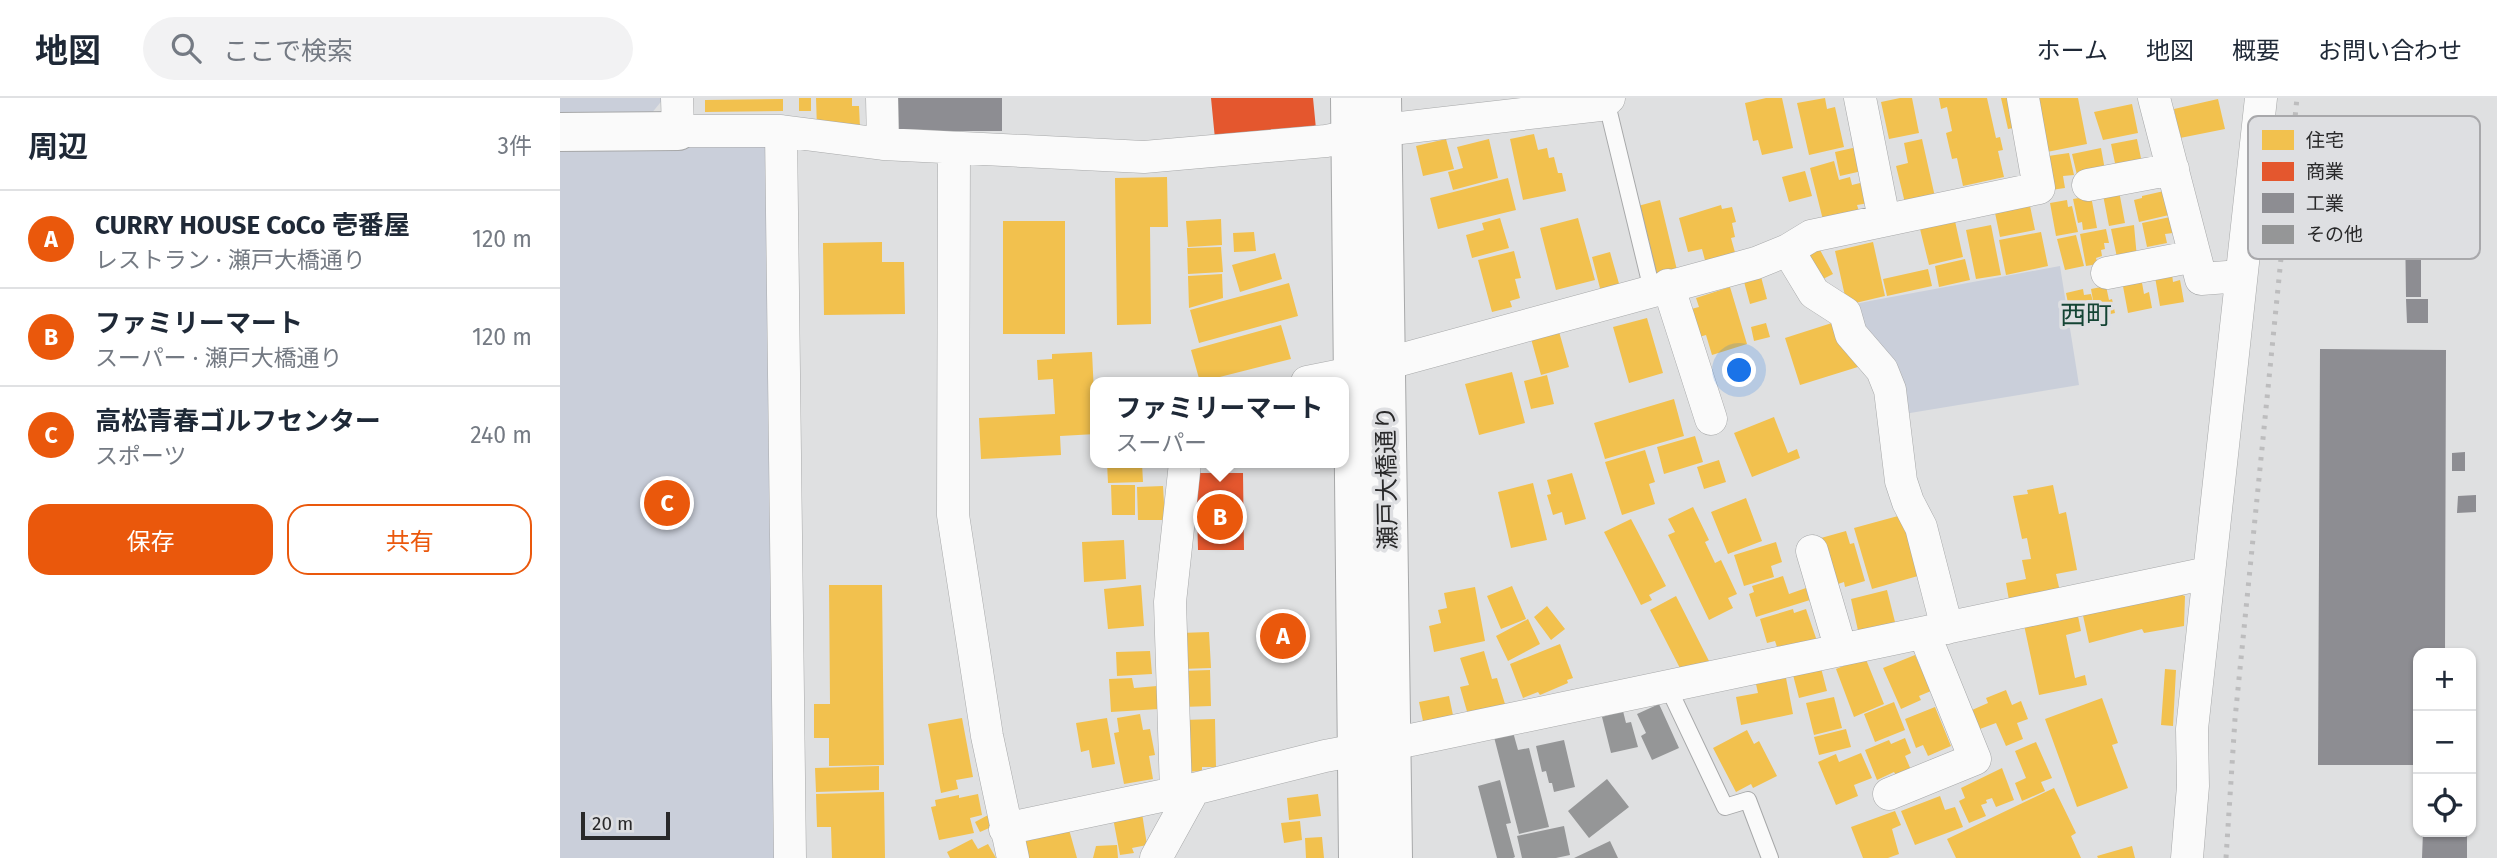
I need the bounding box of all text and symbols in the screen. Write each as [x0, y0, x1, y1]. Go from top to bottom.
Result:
search box [143, 17, 633, 80]
icon: search [167, 29, 205, 67]
text: 地図 [35, 31, 101, 71]
text: ここで検索 [223, 36, 353, 67]
text: ホーム [2037, 37, 2108, 65]
text: 地図 [2146, 37, 2194, 65]
text: 概要 [2232, 37, 2280, 65]
text: お問い合わせ [2318, 37, 2462, 65]
legend [2248, 116, 2480, 259]
text: 周辺 [28, 129, 88, 165]
text: 住宅 [2306, 129, 2344, 152]
text: 3件 [498, 132, 532, 160]
text: 商業 [2306, 160, 2344, 183]
text: 工業 [2306, 192, 2344, 215]
text: CURRY HOUSE CoCo 壱番屋 [95, 210, 410, 241]
text: その他 [2306, 223, 2363, 246]
text: A [44, 225, 58, 253]
text: 120 m [472, 225, 532, 253]
text: レストラン · 瀬戸大橋通り [95, 246, 366, 274]
district label: 西町 [2060, 300, 2112, 331]
text: ファミリーマート [95, 308, 303, 339]
text: B [44, 323, 58, 351]
text: 120 m [472, 323, 532, 351]
text: スーパー · 瀬戸大橋通り [95, 344, 342, 372]
your location [1722, 353, 1756, 387]
popup [1090, 377, 1349, 468]
text: ファミリーマート [1115, 393, 1324, 424]
text: 高松青春ゴルフセンター [95, 406, 381, 437]
street label: 瀬戸大橋通り [1372, 406, 1402, 550]
text: C [44, 421, 58, 449]
text: 240 m [470, 421, 532, 449]
text: スーパー [1115, 429, 1207, 457]
text: スポーツ [95, 442, 187, 470]
pin: C [644, 477, 690, 529]
pin: B [1197, 491, 1243, 543]
button: 保存 [28, 504, 273, 575]
button: 共有 [287, 504, 532, 575]
pin: A [1260, 610, 1306, 662]
map controls [2413, 648, 2476, 837]
button: + [2413, 648, 2476, 711]
button: − [2413, 711, 2476, 774]
button: locate [2413, 774, 2476, 837]
scale bar [581, 809, 670, 841]
text: 20 m [592, 812, 633, 835]

